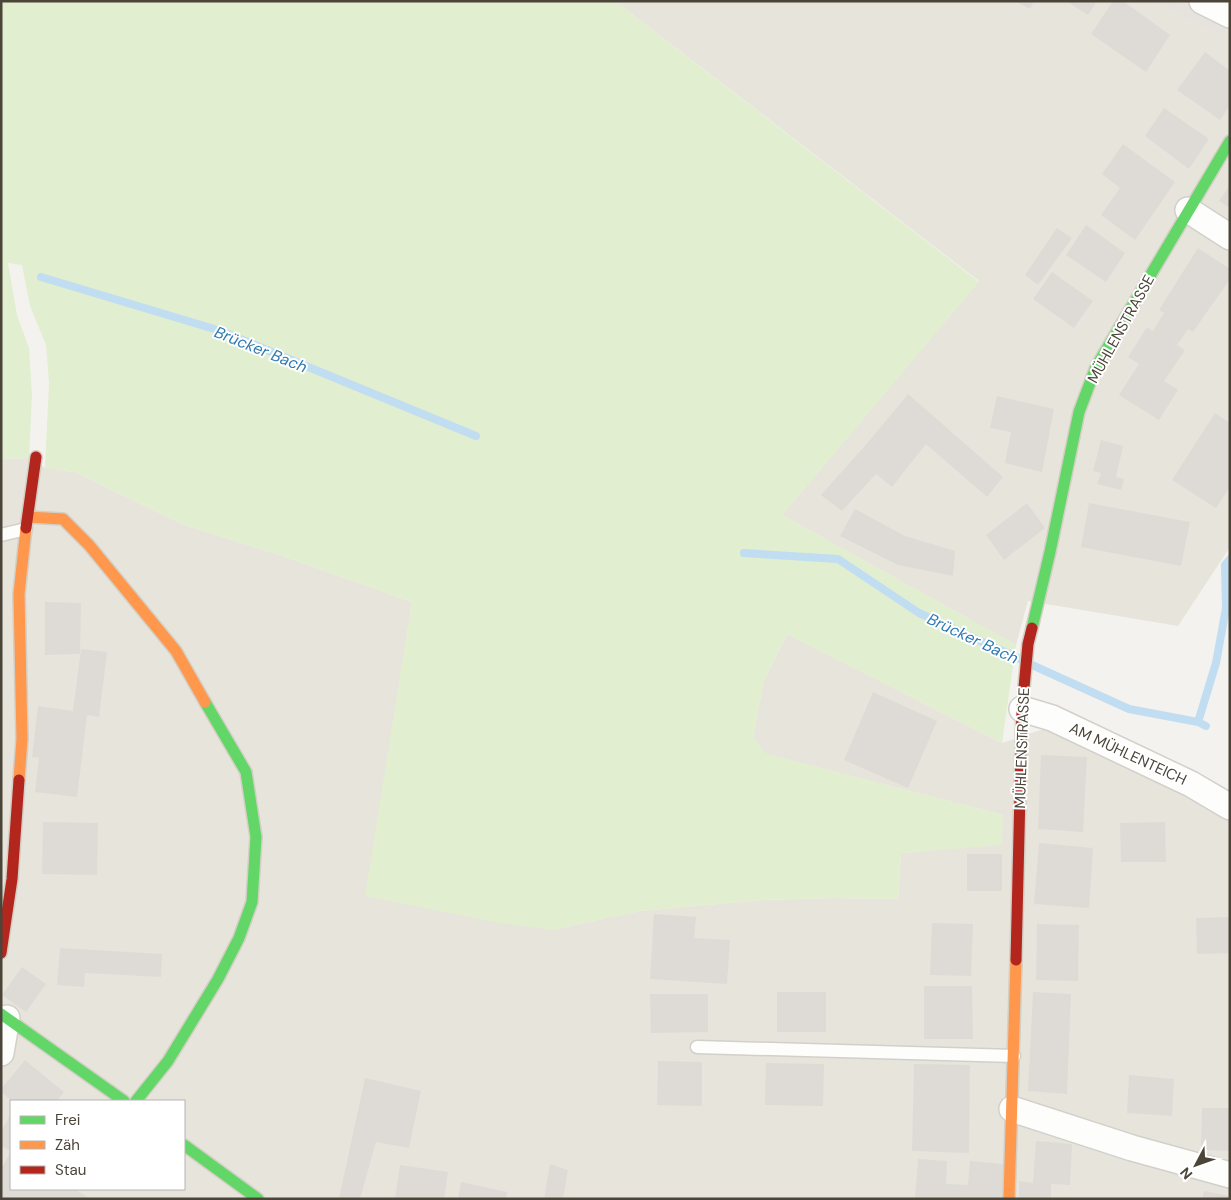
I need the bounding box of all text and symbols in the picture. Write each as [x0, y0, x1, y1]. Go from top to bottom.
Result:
street label: MÜHLENSTRASSE [1083, 271, 1159, 387]
water label: Brücker Bach [211, 321, 310, 378]
water label: Brücker Bach [924, 608, 1022, 669]
street label: MÜHLENSTRASSE [1010, 687, 1034, 809]
street label: AM MÜHLENTEICH [1066, 718, 1190, 790]
legend [10, 1100, 185, 1190]
text: Frei [55, 1110, 80, 1130]
text: Zäh [55, 1135, 80, 1155]
north arrow [1171, 1140, 1221, 1190]
text: Stau [55, 1160, 86, 1180]
text: N [1176, 1164, 1196, 1183]

